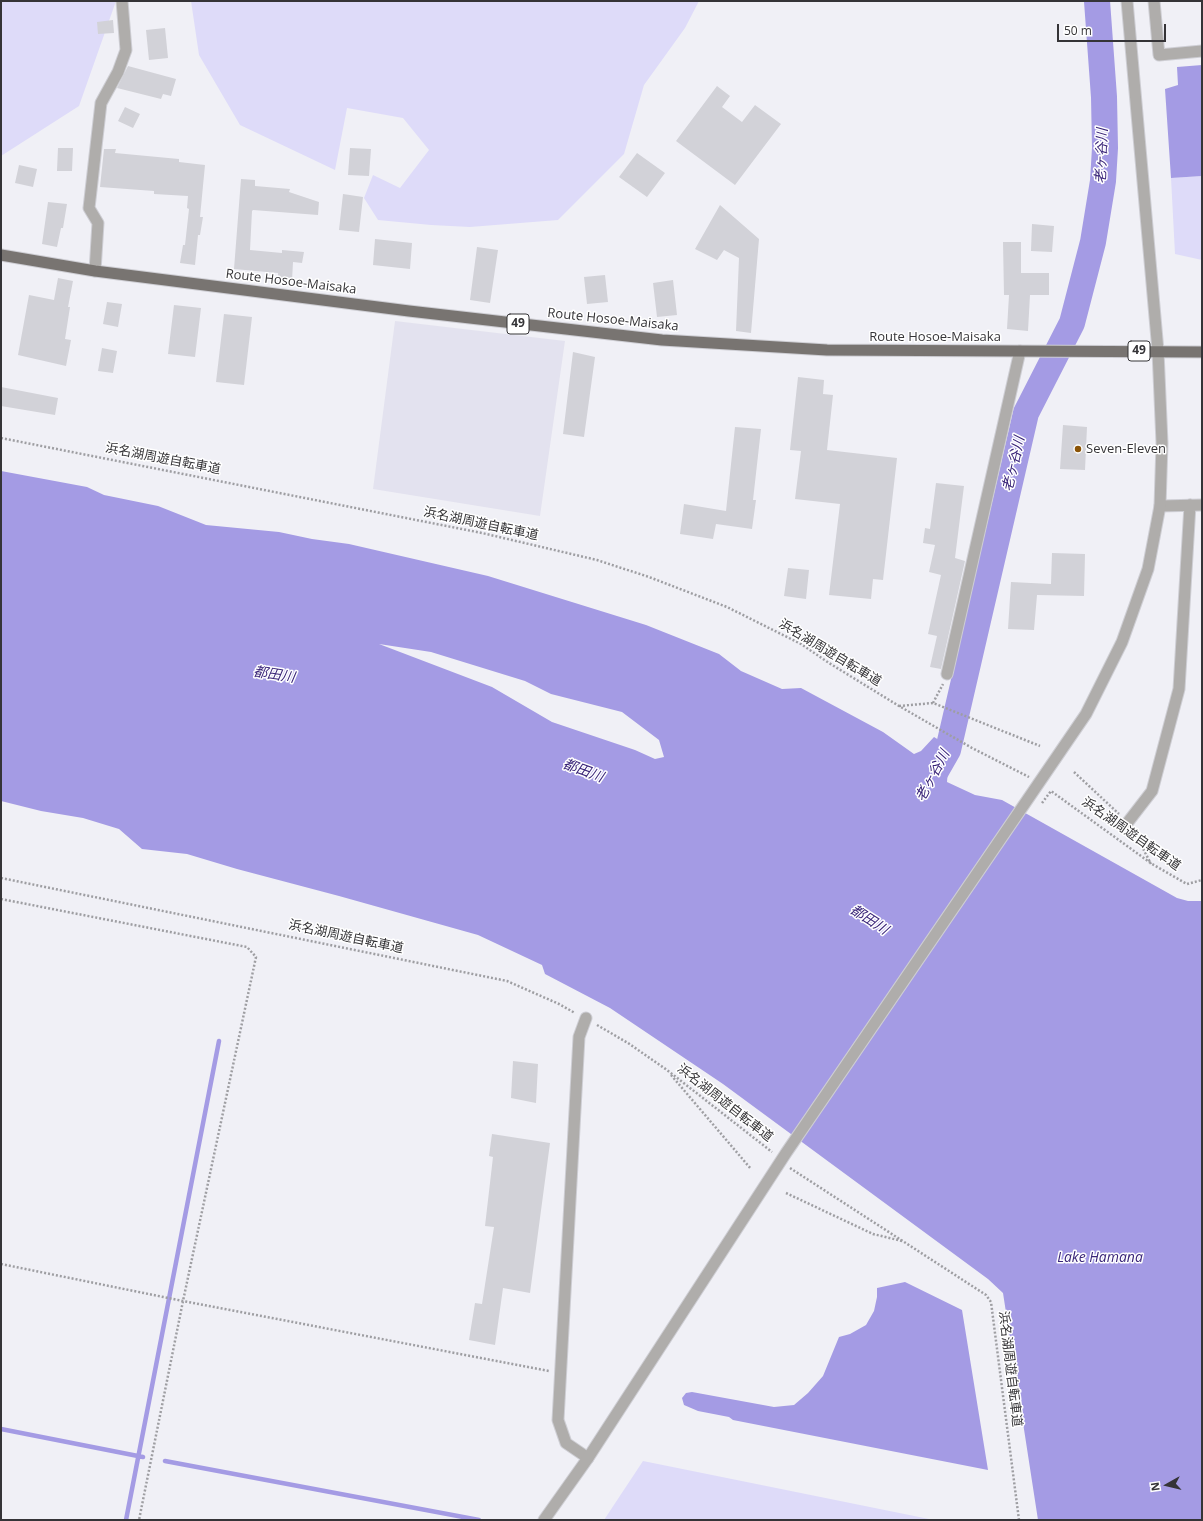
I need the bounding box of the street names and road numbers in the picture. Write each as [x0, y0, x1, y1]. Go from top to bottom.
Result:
street label: Route Hosoe-Maisaka [225, 266, 357, 298]
street label: Route Hosoe-Maisaka [547, 305, 679, 335]
road number: 49 [507, 314, 529, 334]
street label: Route Hosoe-Maisaka [869, 329, 1001, 345]
road number: 49 [1128, 341, 1150, 361]
street label: 浜名湖周遊自転車道 [104, 440, 222, 478]
street label: 浜名湖周遊自転車道 [422, 504, 540, 544]
street label: 浜名湖周遊自転車道 [776, 616, 884, 690]
street label: 浜名湖周遊自転車道 [1079, 794, 1183, 874]
street label: 浜名湖周遊自転車道 [287, 917, 405, 957]
street label: 浜名湖周遊自転車道 [674, 1061, 776, 1145]
street label: 浜名湖周遊自転車道 [995, 1310, 1025, 1428]

